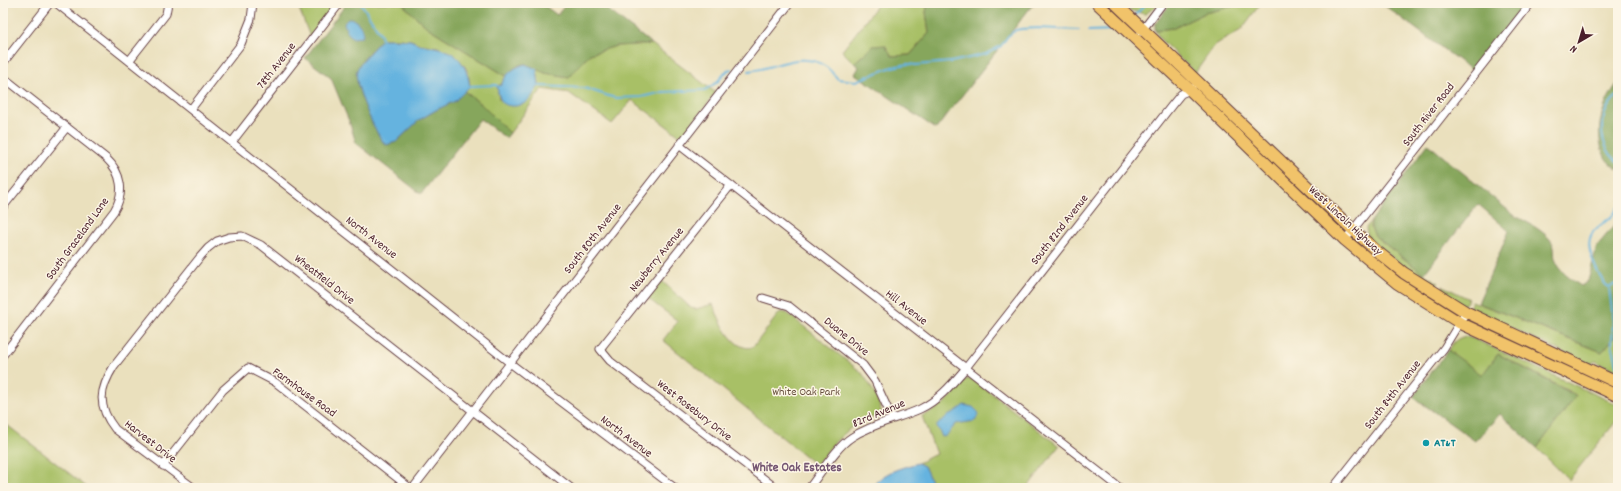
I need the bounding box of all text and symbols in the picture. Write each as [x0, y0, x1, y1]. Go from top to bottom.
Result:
north arrow [1559, 22, 1599, 62]
street label: 78th Avenue [253, 39, 301, 93]
text: N [1567, 40, 1581, 56]
street label: South River Road [1399, 80, 1459, 150]
street label: West Lincoln Highway [1304, 182, 1387, 261]
street label: South 82nd Avenue [1027, 191, 1093, 269]
street label: South Graceland Lane [42, 194, 114, 284]
street label: South 80th Avenue [560, 200, 626, 278]
street label: North Avenue [342, 212, 400, 264]
street label: Newberry Avenue [626, 224, 688, 296]
street label: Wheatfield Drive [290, 251, 358, 309]
street label: Hill Avenue [881, 286, 931, 330]
street label: Duane Drive [820, 313, 872, 361]
street label: South 84th Avenue [1361, 357, 1425, 433]
street label: Farmhouse Road [269, 364, 339, 422]
street label: West Rosebury Drive [653, 376, 735, 446]
park label: White Oak Park [772, 384, 840, 401]
street label: 82rd Avenue [850, 395, 908, 433]
street label: North Avenue [596, 412, 656, 462]
street label: Harvest Drive [120, 416, 180, 468]
place label: AT&T [1434, 435, 1456, 452]
marker: AT&T [1421, 438, 1431, 448]
district label: White Oak Estates [752, 459, 842, 478]

